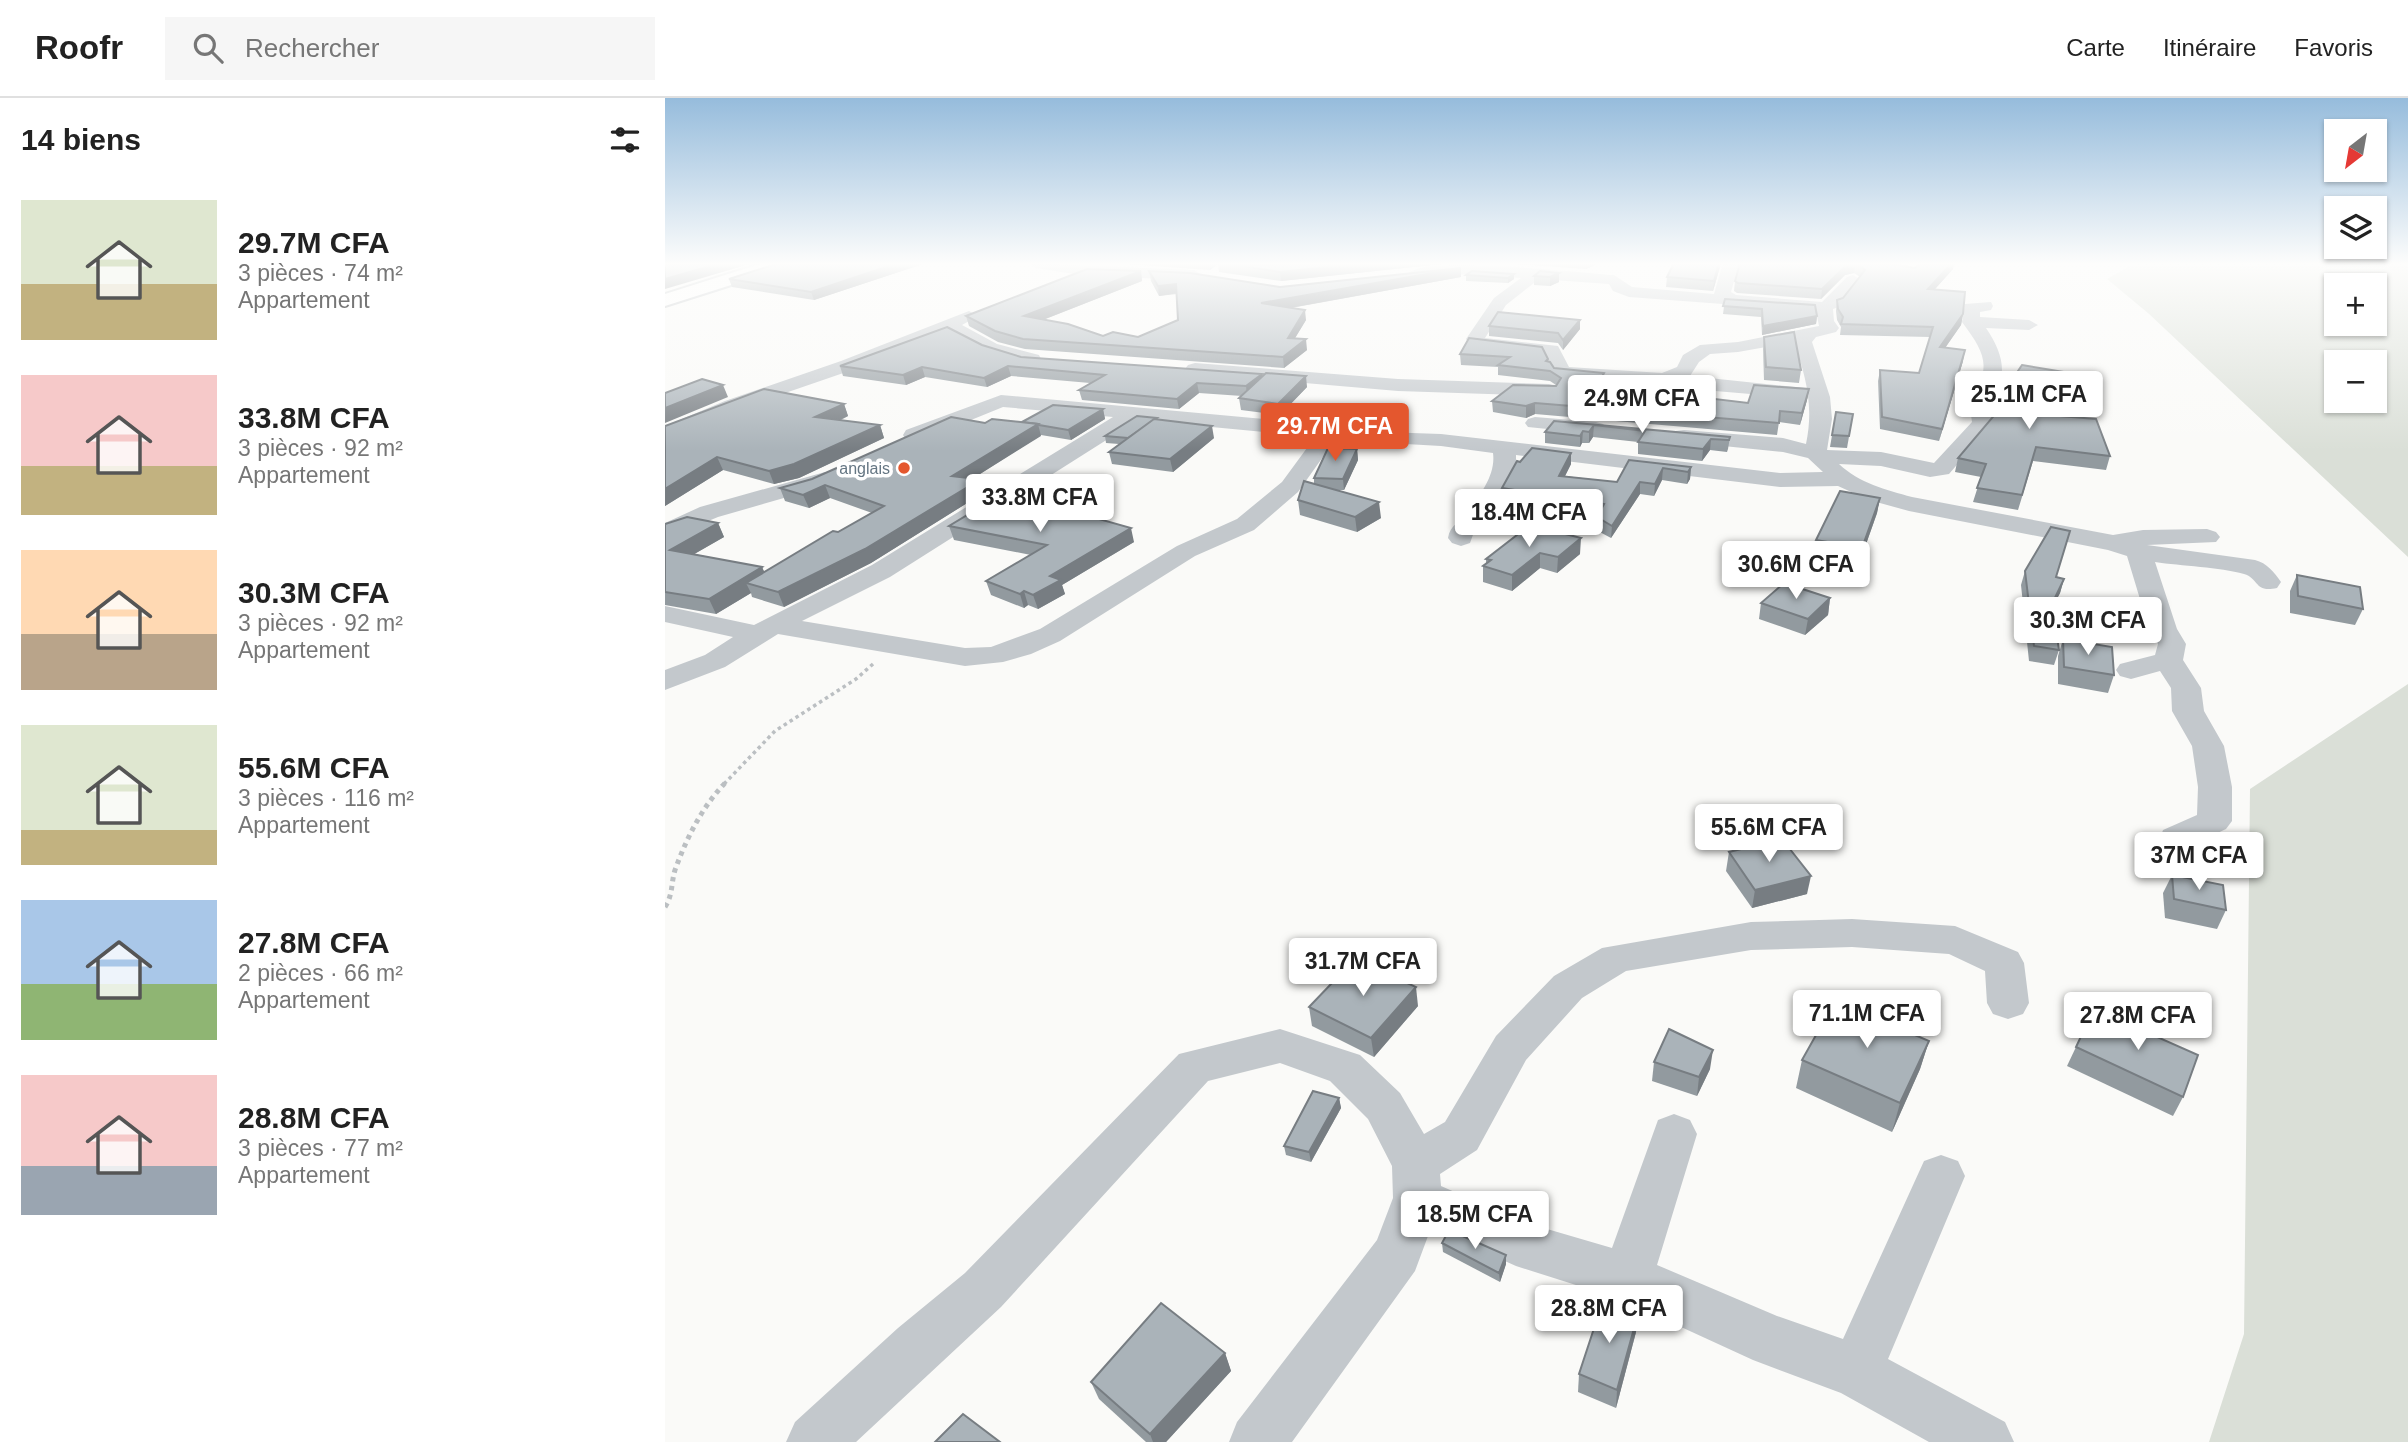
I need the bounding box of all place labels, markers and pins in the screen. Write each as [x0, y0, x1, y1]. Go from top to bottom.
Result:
pin: 25.1M CFA [1949, 372, 2109, 431]
pin: 24.9M CFA [1562, 376, 1722, 435]
pin: 29.7M CFA [1255, 404, 1415, 463]
place label: anglais [839, 460, 890, 477]
marker: anglais [896, 460, 912, 476]
pin: 33.8M CFA [960, 474, 1120, 534]
pin: 18.4M CFA [1449, 490, 1609, 549]
pin: 30.6M CFA [1716, 542, 1876, 601]
pin: 30.3M CFA [2008, 598, 2168, 657]
pin: 55.6M CFA [1689, 804, 1849, 864]
pin: 37M CFA [2134, 832, 2264, 892]
pin: 31.7M CFA [1283, 939, 1443, 998]
pin: 71.1M CFA [1787, 990, 1947, 1050]
pin: 27.8M CFA [2058, 992, 2218, 1052]
pin: 18.5M CFA [1395, 1192, 1555, 1251]
pin: 28.8M CFA [1529, 1286, 1689, 1345]

